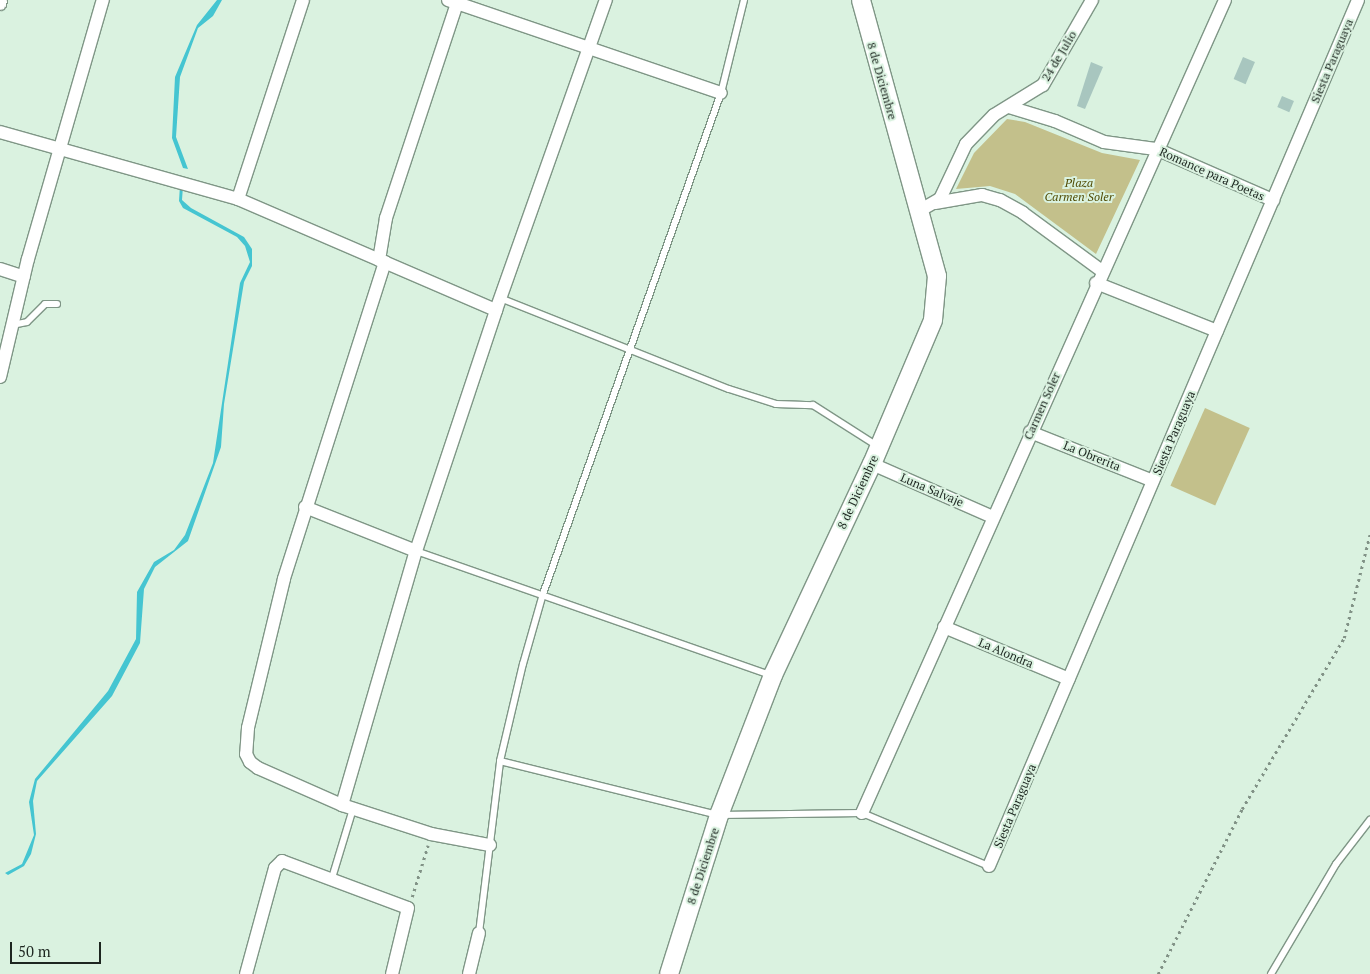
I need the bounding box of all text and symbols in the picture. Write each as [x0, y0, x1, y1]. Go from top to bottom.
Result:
street label: Siesta Paraguaya [1308, 17, 1356, 105]
street label: 24 de Julio [1038, 28, 1080, 84]
street label: 8 de Diciembre [864, 41, 900, 121]
street label: Romance para Poetas [1157, 144, 1267, 204]
park label: Plaza Carmen Soler [1045, 176, 1113, 204]
street label: Carmen Soler [1021, 370, 1063, 442]
street label: Siesta Paraguaya [1150, 389, 1198, 477]
street label: La Obrerita [1061, 438, 1123, 474]
street label: 8 de Diciembre [835, 453, 881, 531]
street label: Luna Salvaje [898, 470, 966, 510]
street label: La Alondra [976, 635, 1036, 671]
street label: Siesta Paraguaya [991, 762, 1039, 850]
street label: 8 de Diciembre [684, 826, 722, 906]
scale bar [12, 932, 104, 964]
text: 50 m [18, 941, 51, 961]

